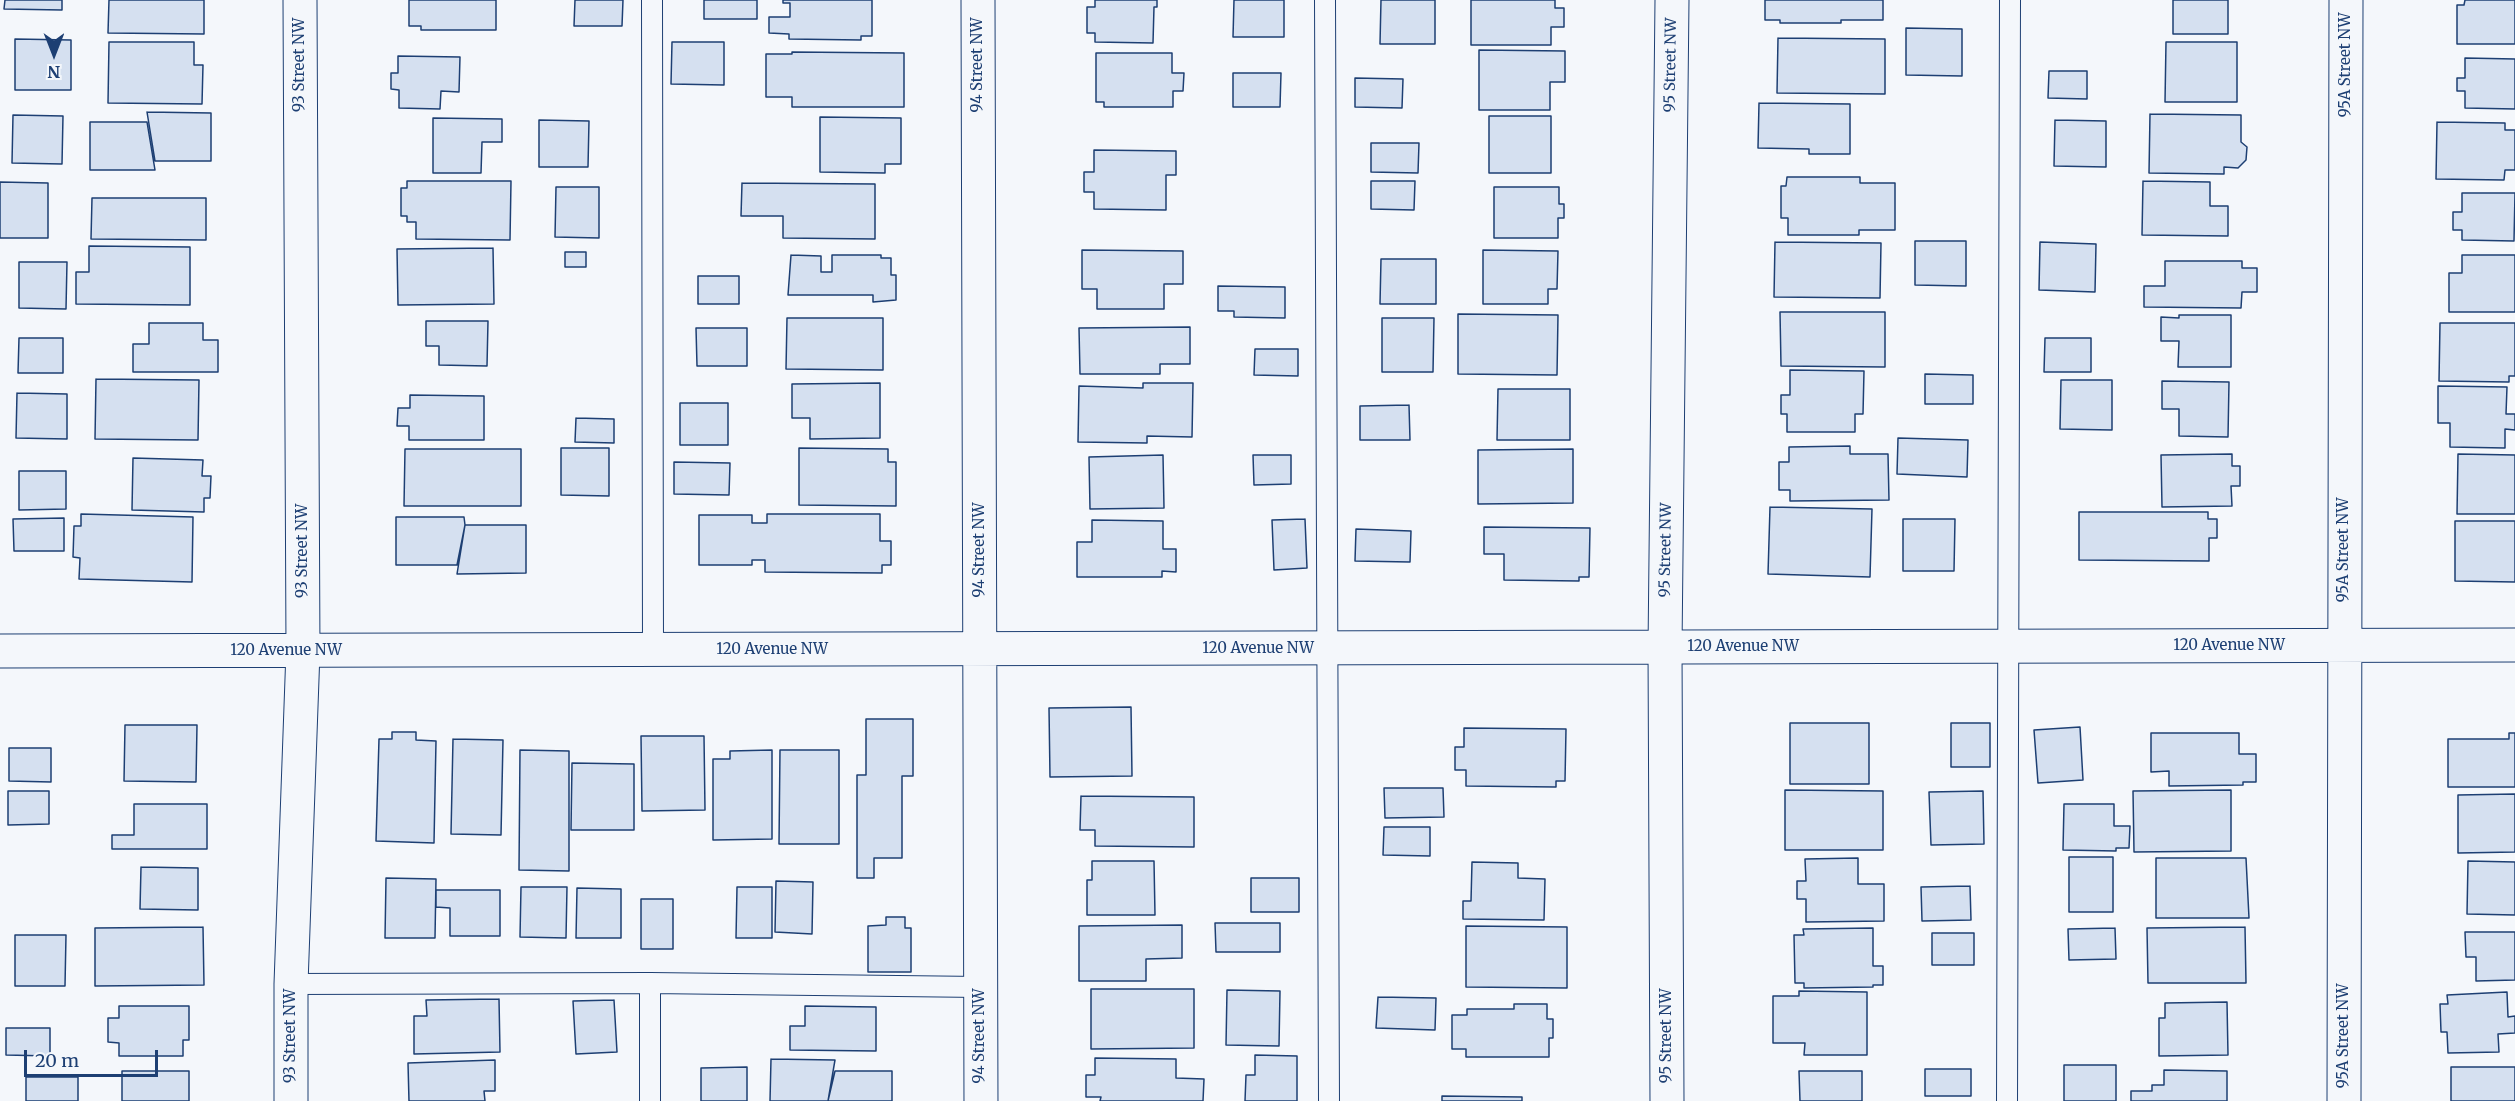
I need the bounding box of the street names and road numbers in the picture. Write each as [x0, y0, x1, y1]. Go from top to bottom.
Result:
street label: 95A Street NW [2337, 13, 2355, 117]
street label: 94 Street NW [969, 17, 987, 113]
street label: 93 Street NW [291, 18, 309, 112]
street label: 95 Street NW [1661, 18, 1681, 112]
street label: 95A Street NW [2335, 498, 2353, 602]
street label: 94 Street NW [971, 502, 989, 598]
street label: 95 Street NW [1656, 503, 1676, 597]
street label: 93 Street NW [294, 504, 312, 598]
street label: 120 Avenue NW [2173, 637, 2285, 655]
street label: 120 Avenue NW [1687, 638, 1799, 656]
street label: 120 Avenue NW [1202, 640, 1314, 658]
street label: 120 Avenue NW [716, 641, 828, 659]
street label: 120 Avenue NW [230, 642, 342, 660]
street label: 95A Street NW [2335, 984, 2353, 1088]
street label: 94 Street NW [971, 988, 989, 1084]
street label: 93 Street NW [282, 989, 300, 1083]
street label: 95 Street NW [1658, 989, 1676, 1083]

